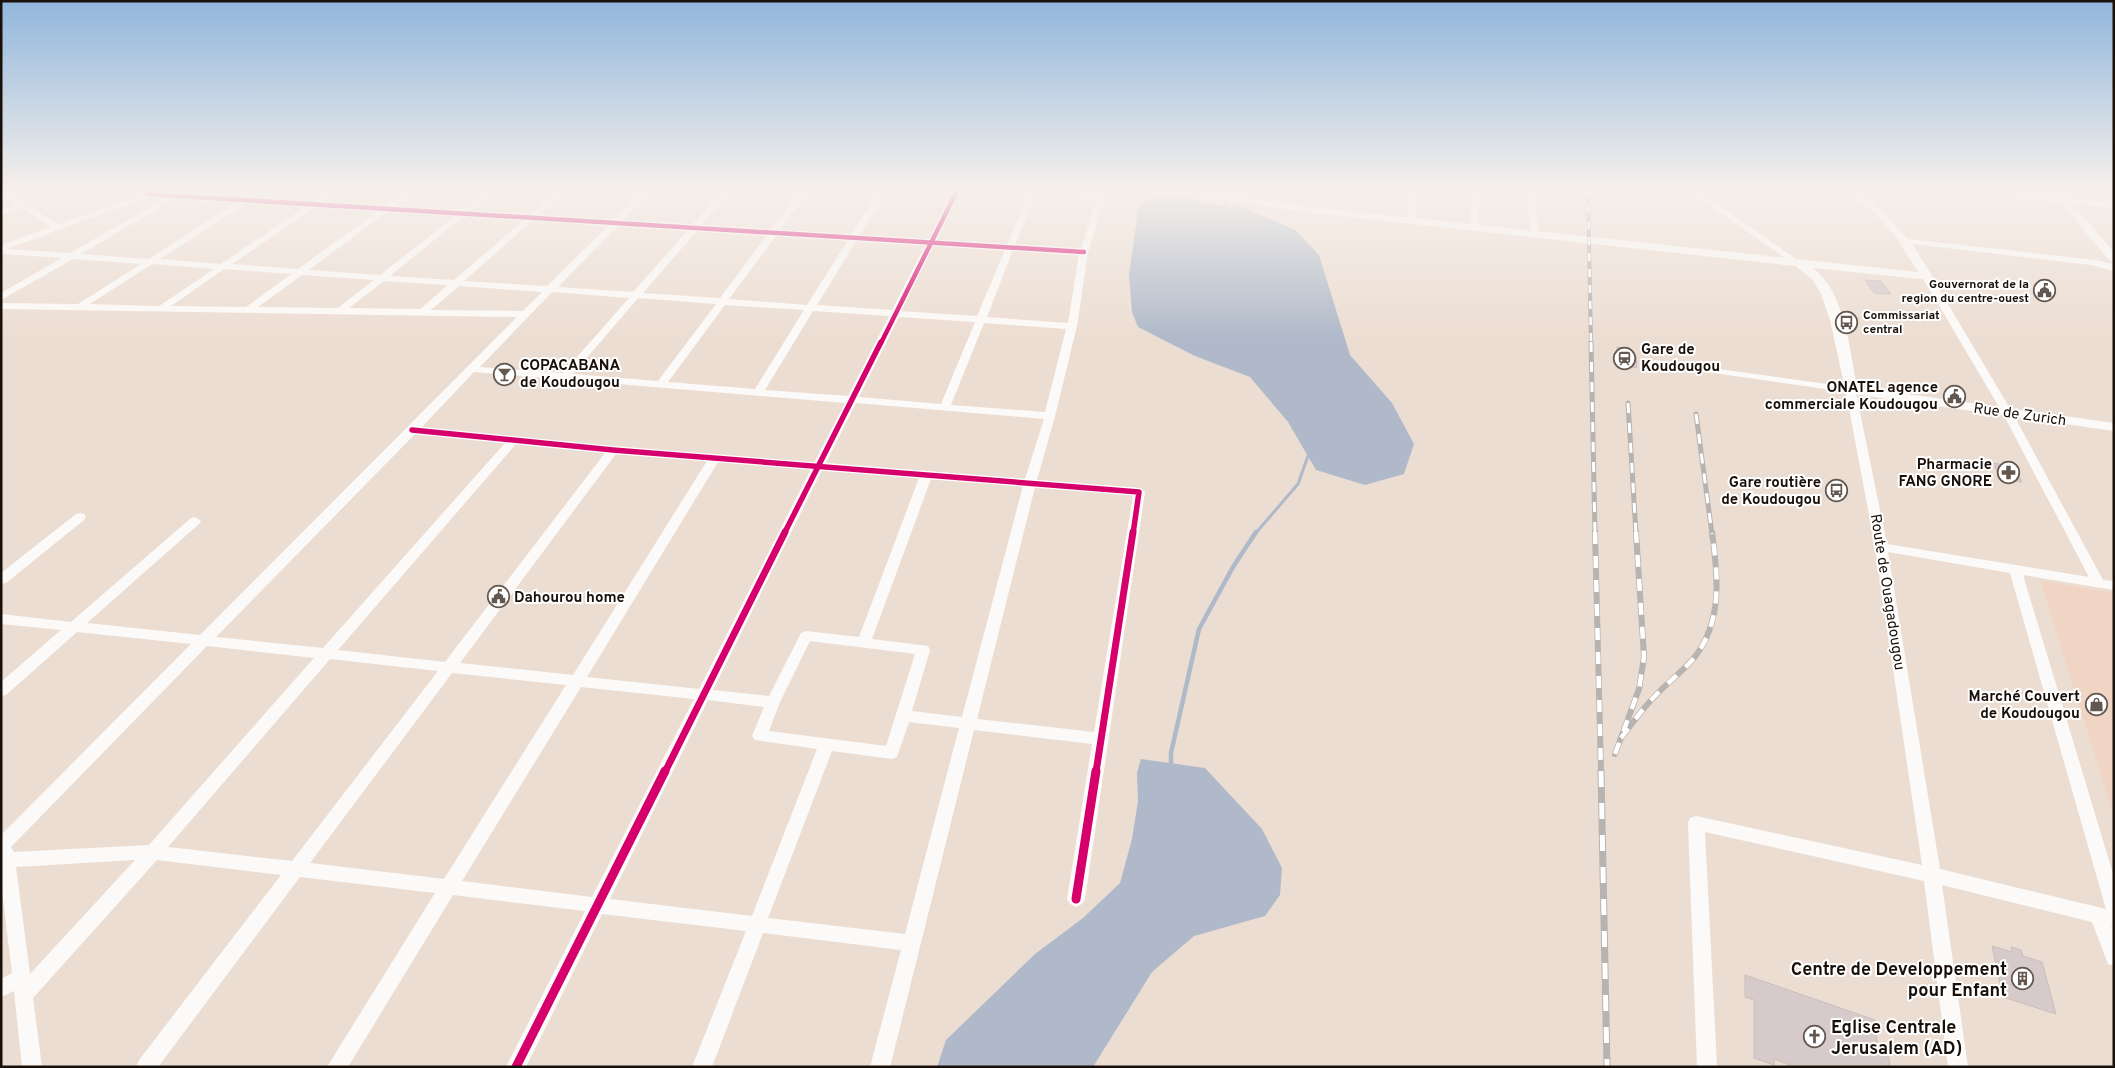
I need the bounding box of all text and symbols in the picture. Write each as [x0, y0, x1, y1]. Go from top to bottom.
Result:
place label: Gouvernorat de la region du centre-ouest [1902, 277, 2029, 307]
public building icon: Gouvernorat de la region du centre-ouest [2033, 279, 2057, 303]
place label: Commissariat central [1863, 308, 1940, 338]
bus stop icon: Commissariat central [1835, 310, 1859, 334]
place label: Gare de Koudougou [1641, 341, 1720, 377]
station icon: Gare de Koudougou [1613, 346, 1637, 370]
place label: COPACABANA de Koudougou [520, 357, 620, 393]
bar icon: COPACABANA de Koudougou [492, 362, 516, 386]
place label: ONATEL agence commerciale Koudougou [1765, 379, 1938, 415]
public building icon: ONATEL agence commerciale Koudougou [1942, 384, 1966, 408]
street label: Rue de Zurich [1972, 400, 2067, 431]
place label: Pharmacie FANG GNORE [1899, 456, 1992, 492]
pharmacy icon: Pharmacie FANG GNORE [1996, 461, 2020, 485]
place label: Gare routière de Koudougou [1721, 474, 1821, 510]
bus stop icon: Gare routière de Koudougou [1825, 479, 1849, 503]
street label: Route de Ouagadougou [1865, 513, 1908, 672]
public building icon: Dahourou home [486, 585, 510, 609]
place label: Dahourou home [514, 589, 625, 608]
place label: Marché Couvert de Koudougou [1969, 688, 2080, 724]
shop icon: Marché Couvert de Koudougou [2084, 693, 2108, 717]
place label: Centre de Developpement pour Enfant [1791, 959, 2007, 1003]
building icon: Centre de Developpement pour Enfant [2011, 967, 2035, 991]
place label: Eglise Centrale Jerusalem (AD) [1831, 1017, 1962, 1061]
church icon: Eglise Centrale Jerusalem (AD) [1803, 1025, 1827, 1049]

